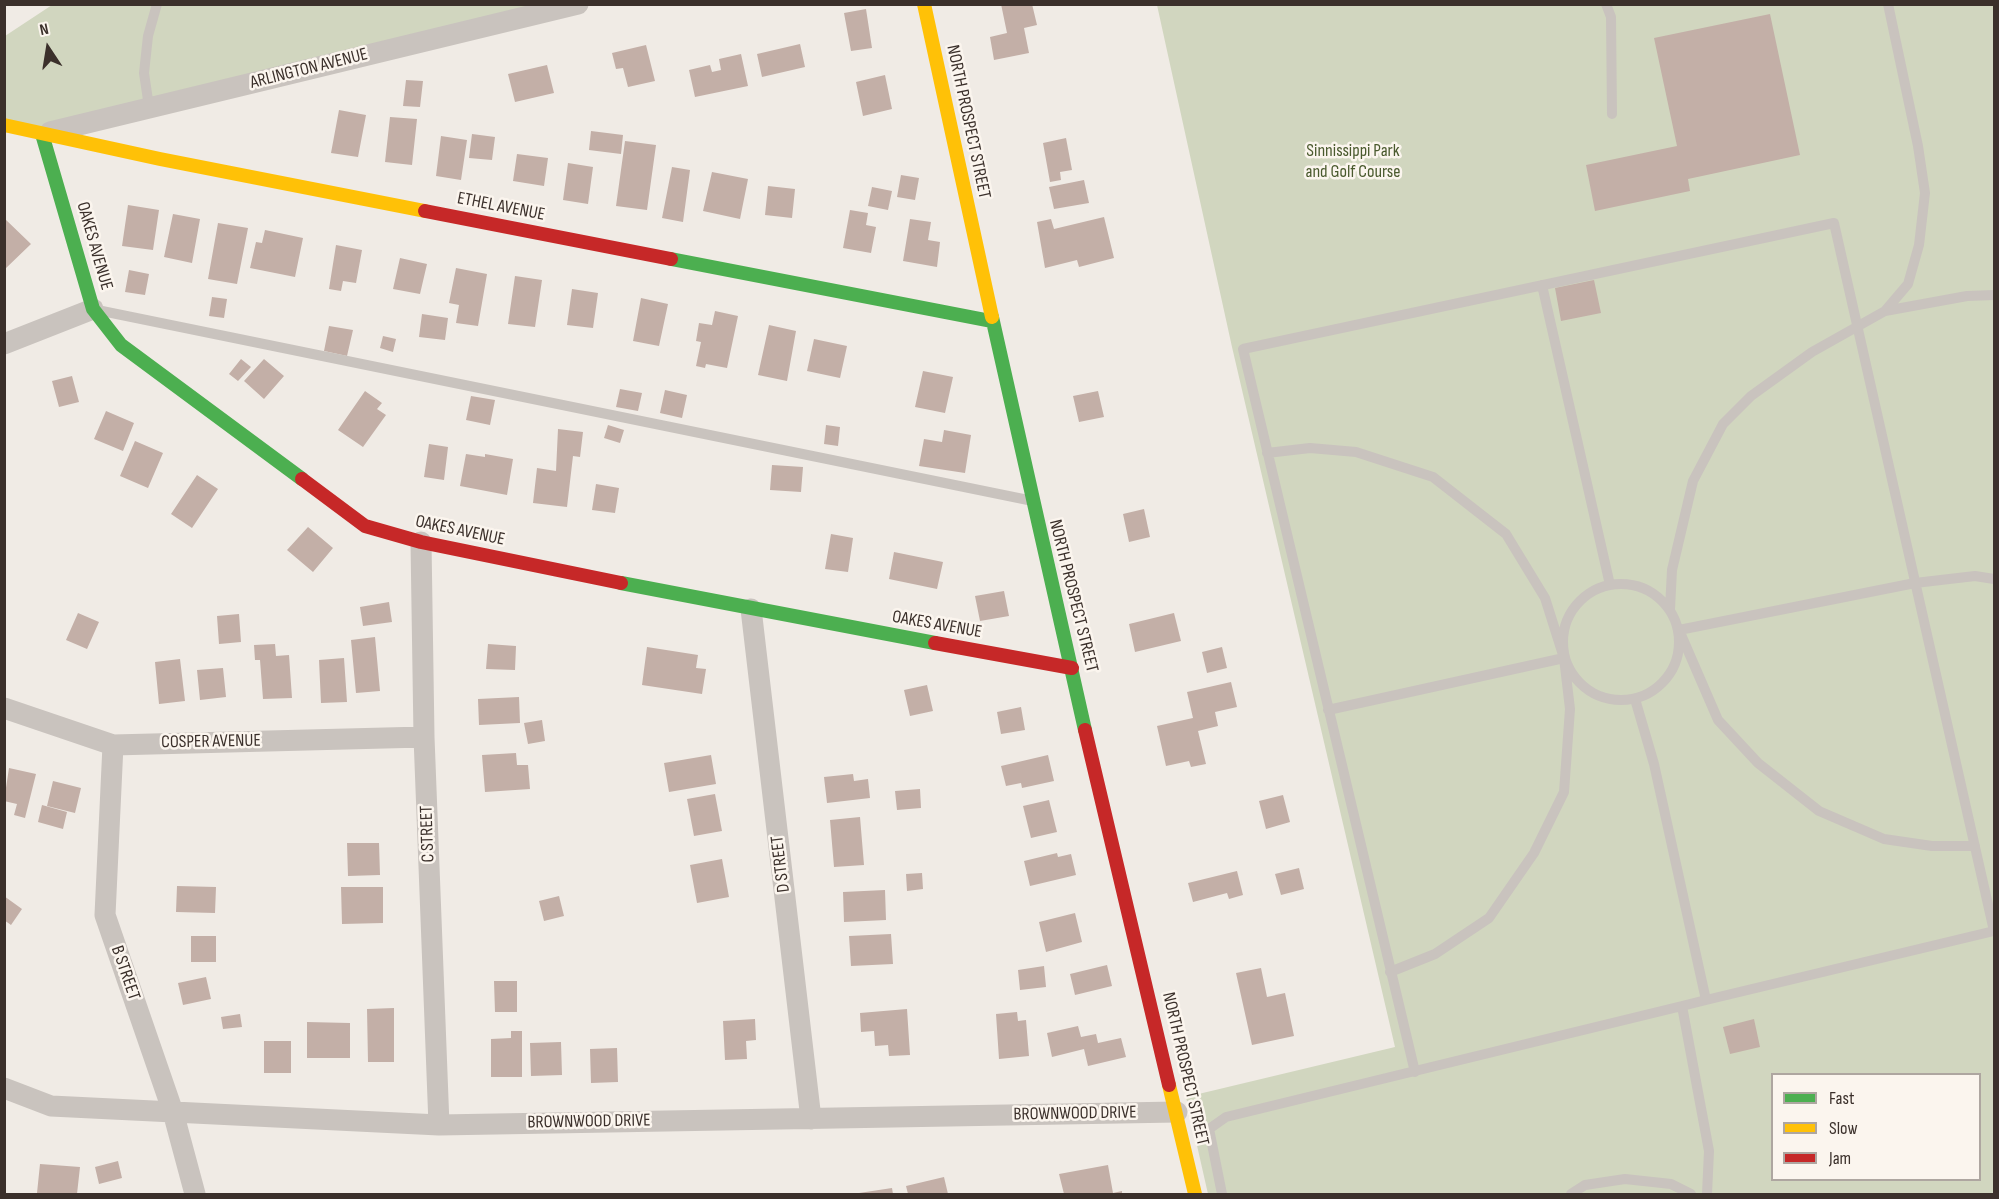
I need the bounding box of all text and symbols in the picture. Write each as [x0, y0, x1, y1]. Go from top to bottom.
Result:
north arrow [18, 18, 78, 78]
text: N [38, 20, 50, 40]
street label: NORTH PROSPECT STREET [941, 43, 995, 201]
street label: ARLINGTON AVENUE [248, 44, 370, 94]
park label: Sinnissippi Park and Golf Course [1305, 140, 1401, 182]
street label: ETHEL AVENUE [455, 188, 547, 226]
street label: OAKES AVENUE [71, 199, 117, 293]
street label: OAKES AVENUE [413, 511, 507, 551]
street label: NORTH PROSPECT STREET [1044, 517, 1102, 675]
street label: OAKES AVENUE [890, 606, 984, 644]
street label: COSPER AVENUE [161, 730, 261, 754]
street label: C STREET [416, 805, 440, 863]
street label: D STREET [767, 834, 795, 894]
street label: B STREET [106, 943, 144, 1003]
street label: NORTH PROSPECT STREET [1157, 990, 1213, 1148]
legend [1771, 1073, 1981, 1181]
text: Fast [1829, 1088, 1854, 1109]
street label: BROWNWOOD DRIVE [1013, 1102, 1137, 1126]
street label: BROWNWOOD DRIVE [527, 1110, 651, 1134]
text: Slow [1829, 1118, 1858, 1139]
text: Jam [1829, 1148, 1851, 1169]

